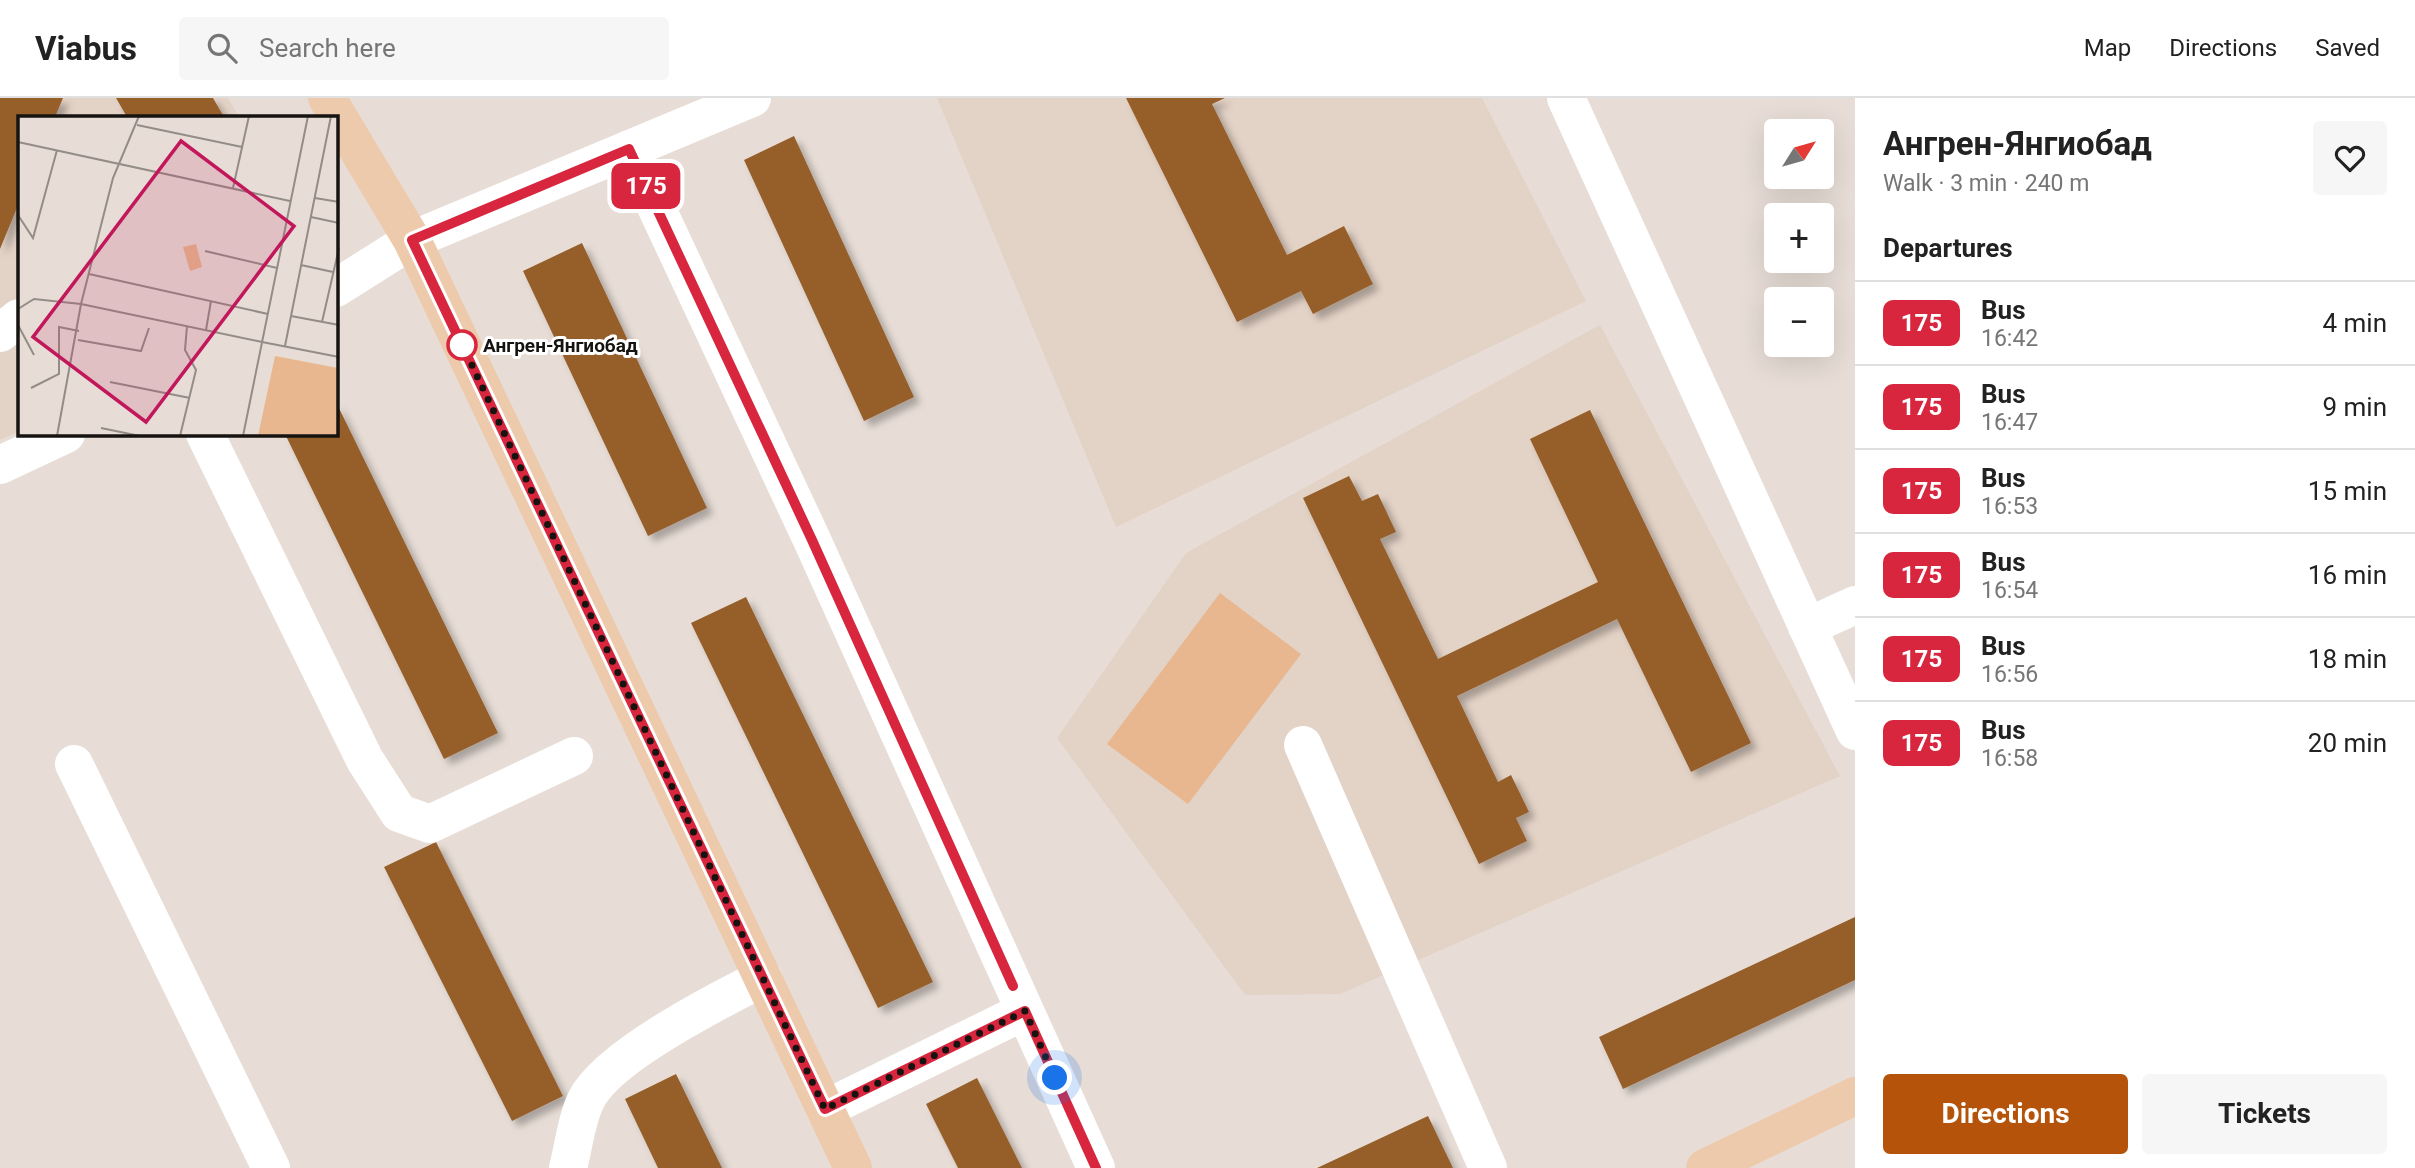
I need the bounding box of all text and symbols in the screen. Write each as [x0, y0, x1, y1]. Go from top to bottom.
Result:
search box [179, 17, 669, 80]
text: Viabus [35, 29, 137, 68]
icon: search [203, 29, 241, 67]
text: Search here [259, 33, 396, 63]
text: Map [2084, 34, 2131, 62]
text: Directions [2169, 34, 2277, 62]
text: Saved [2315, 34, 2380, 62]
inset map [18, 116, 338, 436]
north arrow [1764, 119, 1834, 189]
map controls [1764, 119, 1834, 357]
button: heart [2313, 121, 2387, 195]
text: Ангрен-Янгиобад [1883, 124, 2152, 163]
line badge: 175 [606, 163, 686, 209]
text: Walk · 3 min · 240 m [1883, 170, 2089, 197]
text: 175 [625, 172, 667, 200]
button: + [1764, 203, 1834, 273]
text: Departures [1883, 233, 2013, 263]
button: − [1764, 287, 1834, 357]
text: Bus [1981, 295, 2026, 325]
text: 4 min [2322, 308, 2387, 338]
text: 175 [1901, 309, 1942, 337]
text: 16:42 [1981, 325, 2038, 352]
marker: Ангрен-Янгиобад [447, 330, 477, 360]
place label: Ангрен-Янгиобад [483, 334, 638, 357]
text: Bus [1981, 379, 2026, 409]
text: 9 min [2322, 392, 2387, 422]
text: 175 [1901, 393, 1942, 421]
text: 16:47 [1981, 409, 2038, 436]
text: Bus [1981, 463, 2026, 493]
text: 15 min [2308, 476, 2387, 506]
text: 175 [1901, 477, 1942, 505]
text: 16:53 [1981, 493, 2038, 520]
text: Bus [1981, 547, 2026, 577]
text: 16 min [2308, 560, 2387, 590]
text: 175 [1901, 561, 1942, 589]
text: 16:54 [1981, 577, 2038, 604]
text: Bus [1981, 631, 2026, 661]
text: 18 min [2308, 644, 2387, 674]
text: 175 [1901, 645, 1942, 673]
text: 16:56 [1981, 661, 2038, 688]
text: Bus [1981, 715, 2026, 745]
text: 20 min [2308, 728, 2387, 758]
text: 175 [1901, 729, 1942, 757]
text: 16:58 [1981, 745, 2038, 772]
your location [1037, 1060, 1072, 1095]
button: Directions [1883, 1074, 2128, 1154]
button: Tickets [2142, 1074, 2387, 1154]

